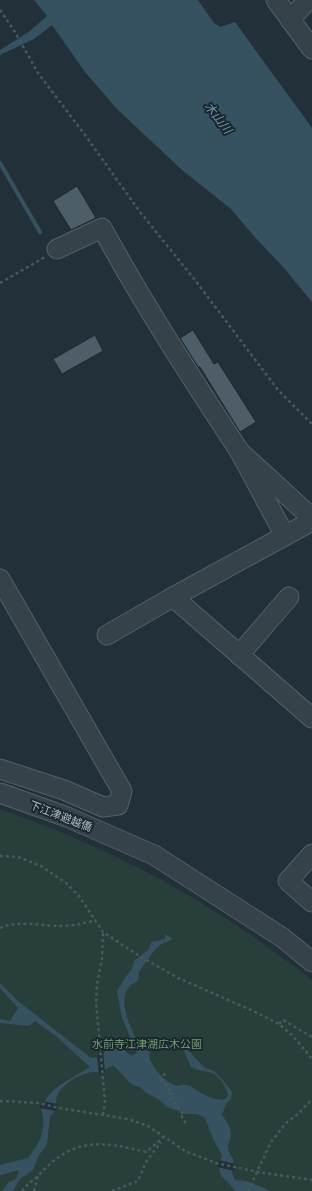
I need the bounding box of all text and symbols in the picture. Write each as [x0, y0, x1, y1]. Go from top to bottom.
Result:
water label: 木山川 [201, 100, 236, 138]
street label: 下江津避越僑 [28, 799, 94, 834]
park label: 水前寺江津湖広木公園 [92, 1038, 202, 1051]

